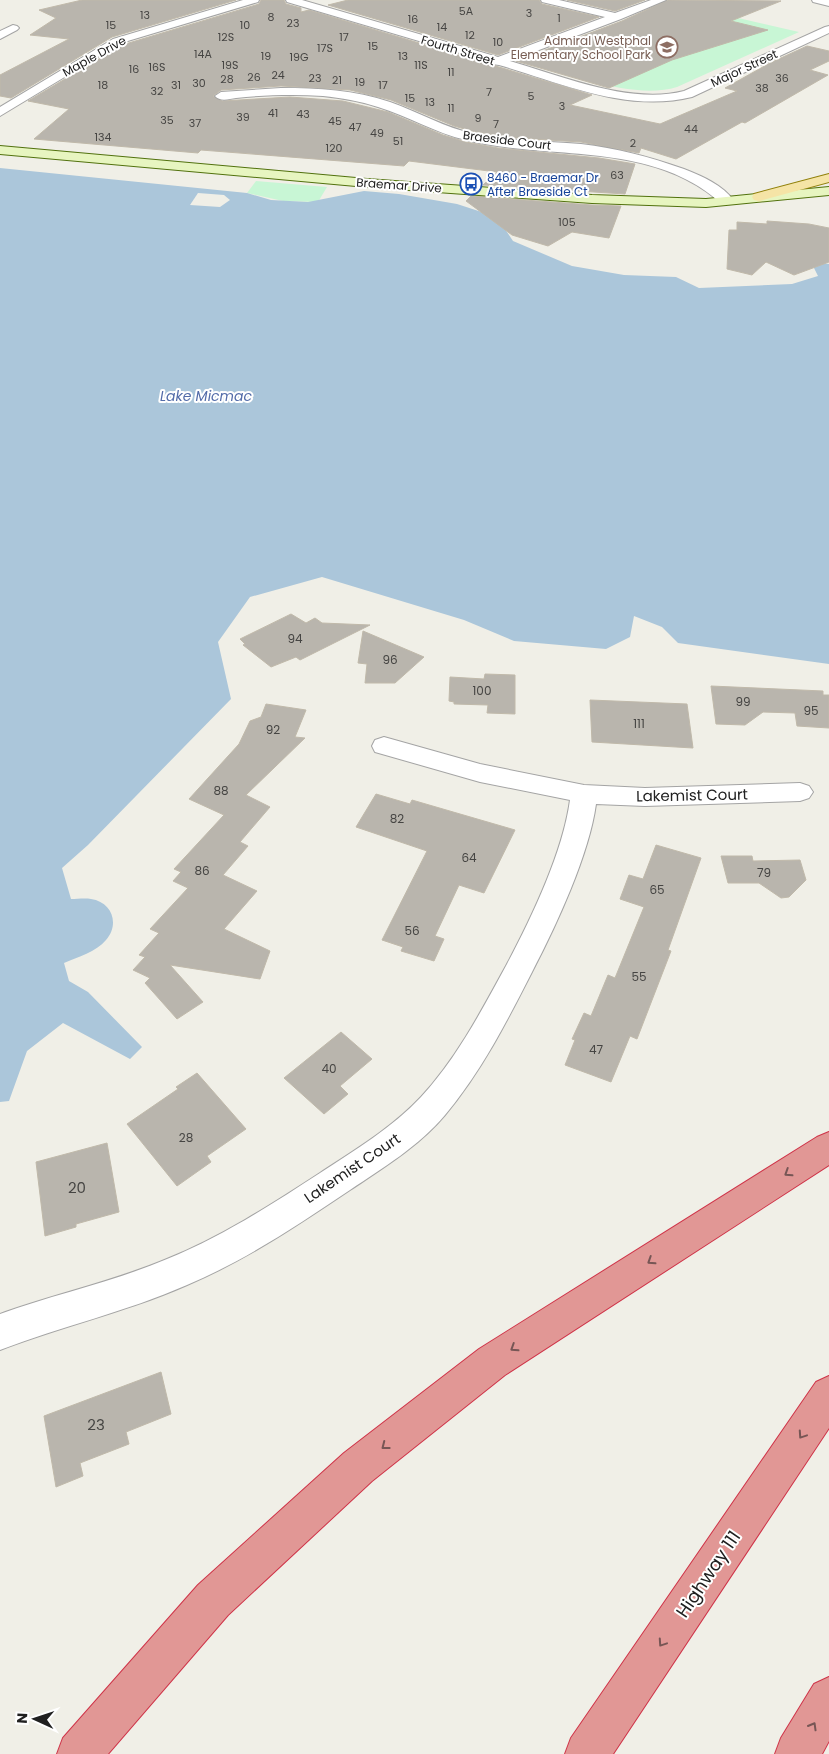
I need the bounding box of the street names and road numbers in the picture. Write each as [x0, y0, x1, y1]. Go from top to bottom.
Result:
street label: Fourth Street [419, 31, 497, 69]
street label: Maple Drive [59, 32, 129, 80]
street label: Major Street [708, 45, 780, 91]
street label: Braeside Court [462, 126, 552, 154]
street label: Braemar Drive [356, 174, 442, 196]
street label: Lakemist Court [636, 784, 748, 806]
street label: Lakemist Court [300, 1128, 404, 1208]
street label: Highway 111 [670, 1526, 746, 1622]

